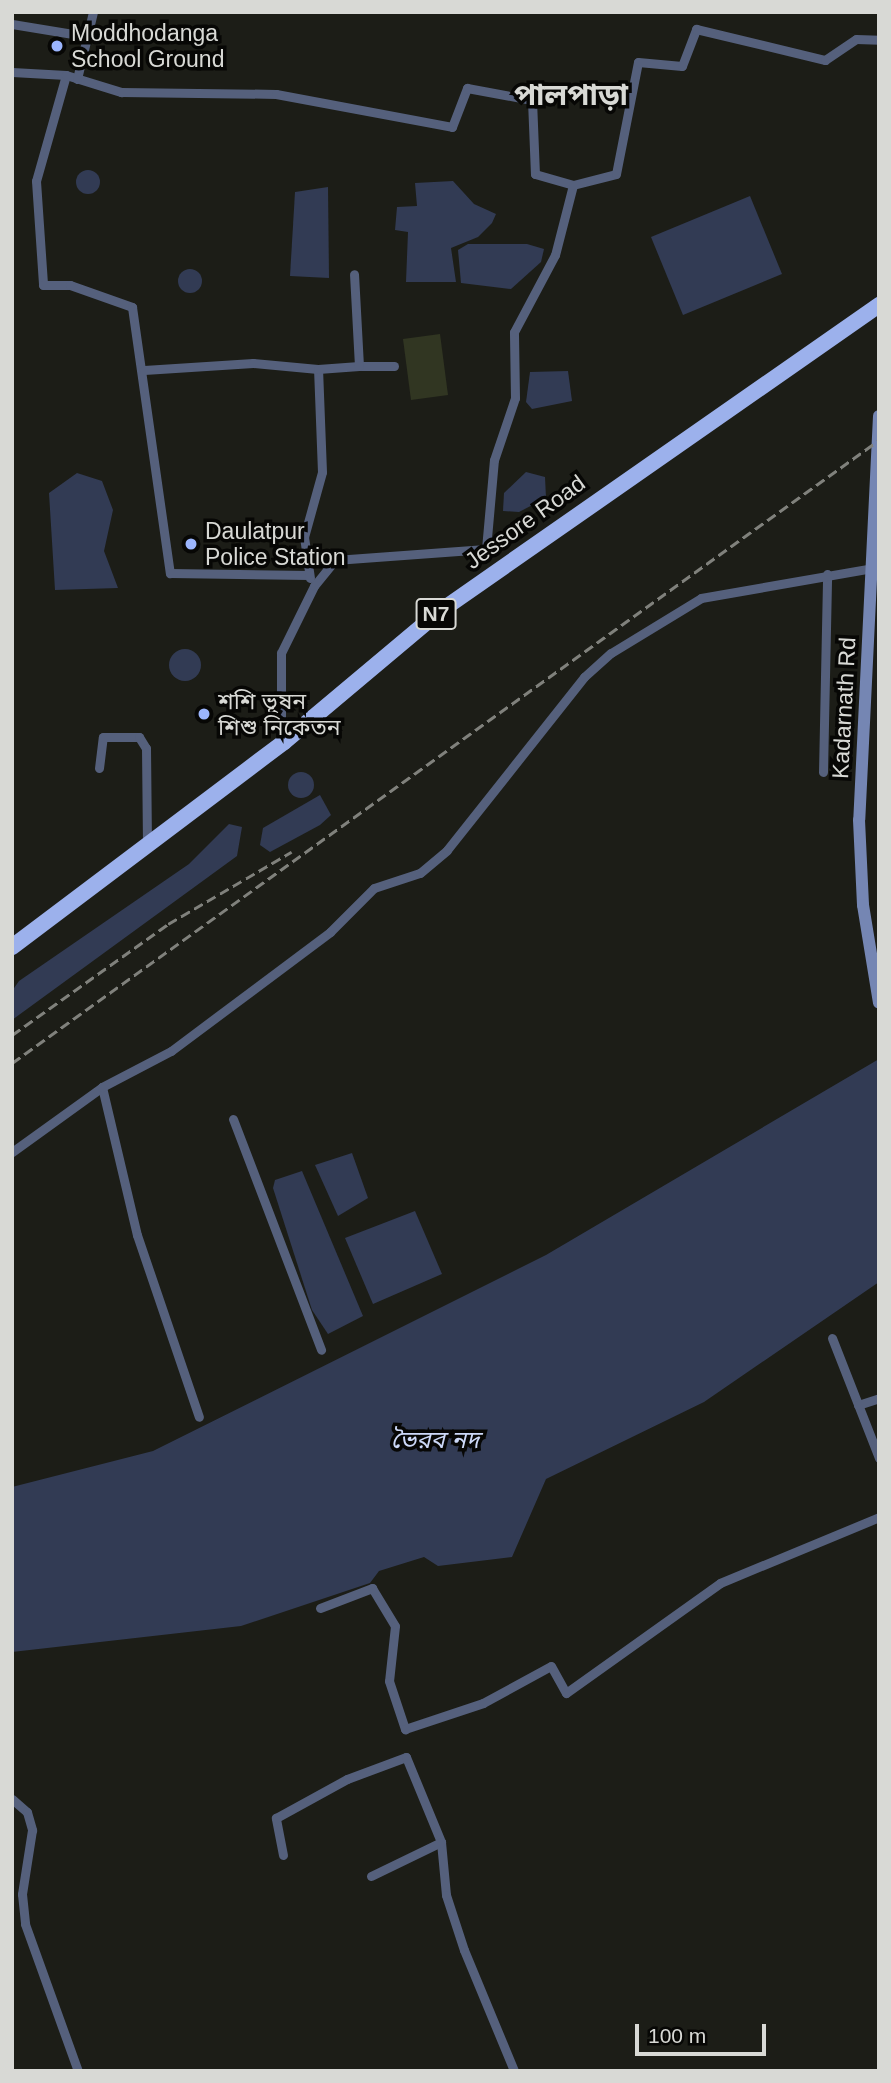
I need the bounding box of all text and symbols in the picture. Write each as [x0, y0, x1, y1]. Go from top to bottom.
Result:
place label: Moddhodanga School Ground [71, 19, 224, 73]
marker: Moddhodanga School Ground [49, 38, 65, 54]
district label: পালপাড়া [514, 77, 628, 113]
street label: Jessore Road [459, 469, 591, 575]
place label: Daulatpur Police Station [205, 517, 346, 571]
marker: Daulatpur Police Station [183, 536, 199, 552]
road number: N7 [415, 596, 457, 632]
street label: Kadarnath Rd [827, 636, 861, 780]
place label: শশি ভূষন শিশু নিকেতন [218, 687, 341, 741]
marker: শশি ভূষন শিশু নিকেতন [196, 706, 212, 722]
water label: ভৈরব নদ [391, 1426, 479, 1454]
scale bar [639, 2010, 770, 2054]
text: 100 m [648, 2024, 706, 2047]

